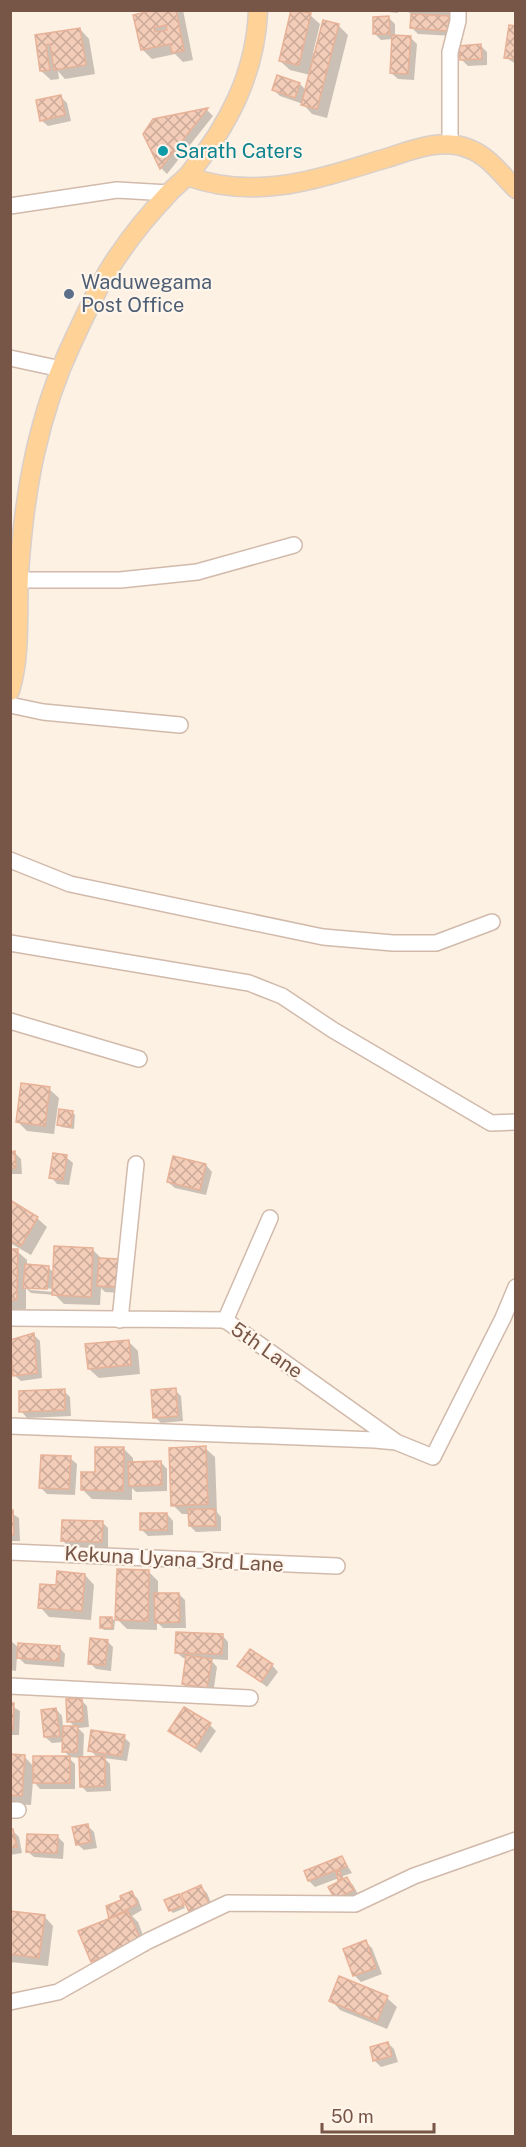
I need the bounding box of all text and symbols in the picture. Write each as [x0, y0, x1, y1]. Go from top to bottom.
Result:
place label: Sarath Caters [175, 139, 303, 163]
marker: Sarath Caters [156, 144, 170, 158]
place label: Waduwegama Post Office [81, 270, 212, 317]
marker: Waduwegama Post Office [62, 287, 76, 301]
street label: 5th Lane [226, 1317, 308, 1383]
street label: Kekuna Uyana 3rd Lane [64, 1541, 284, 1577]
scale bar [322, 2096, 434, 2134]
text: 50 m [331, 2106, 374, 2127]

